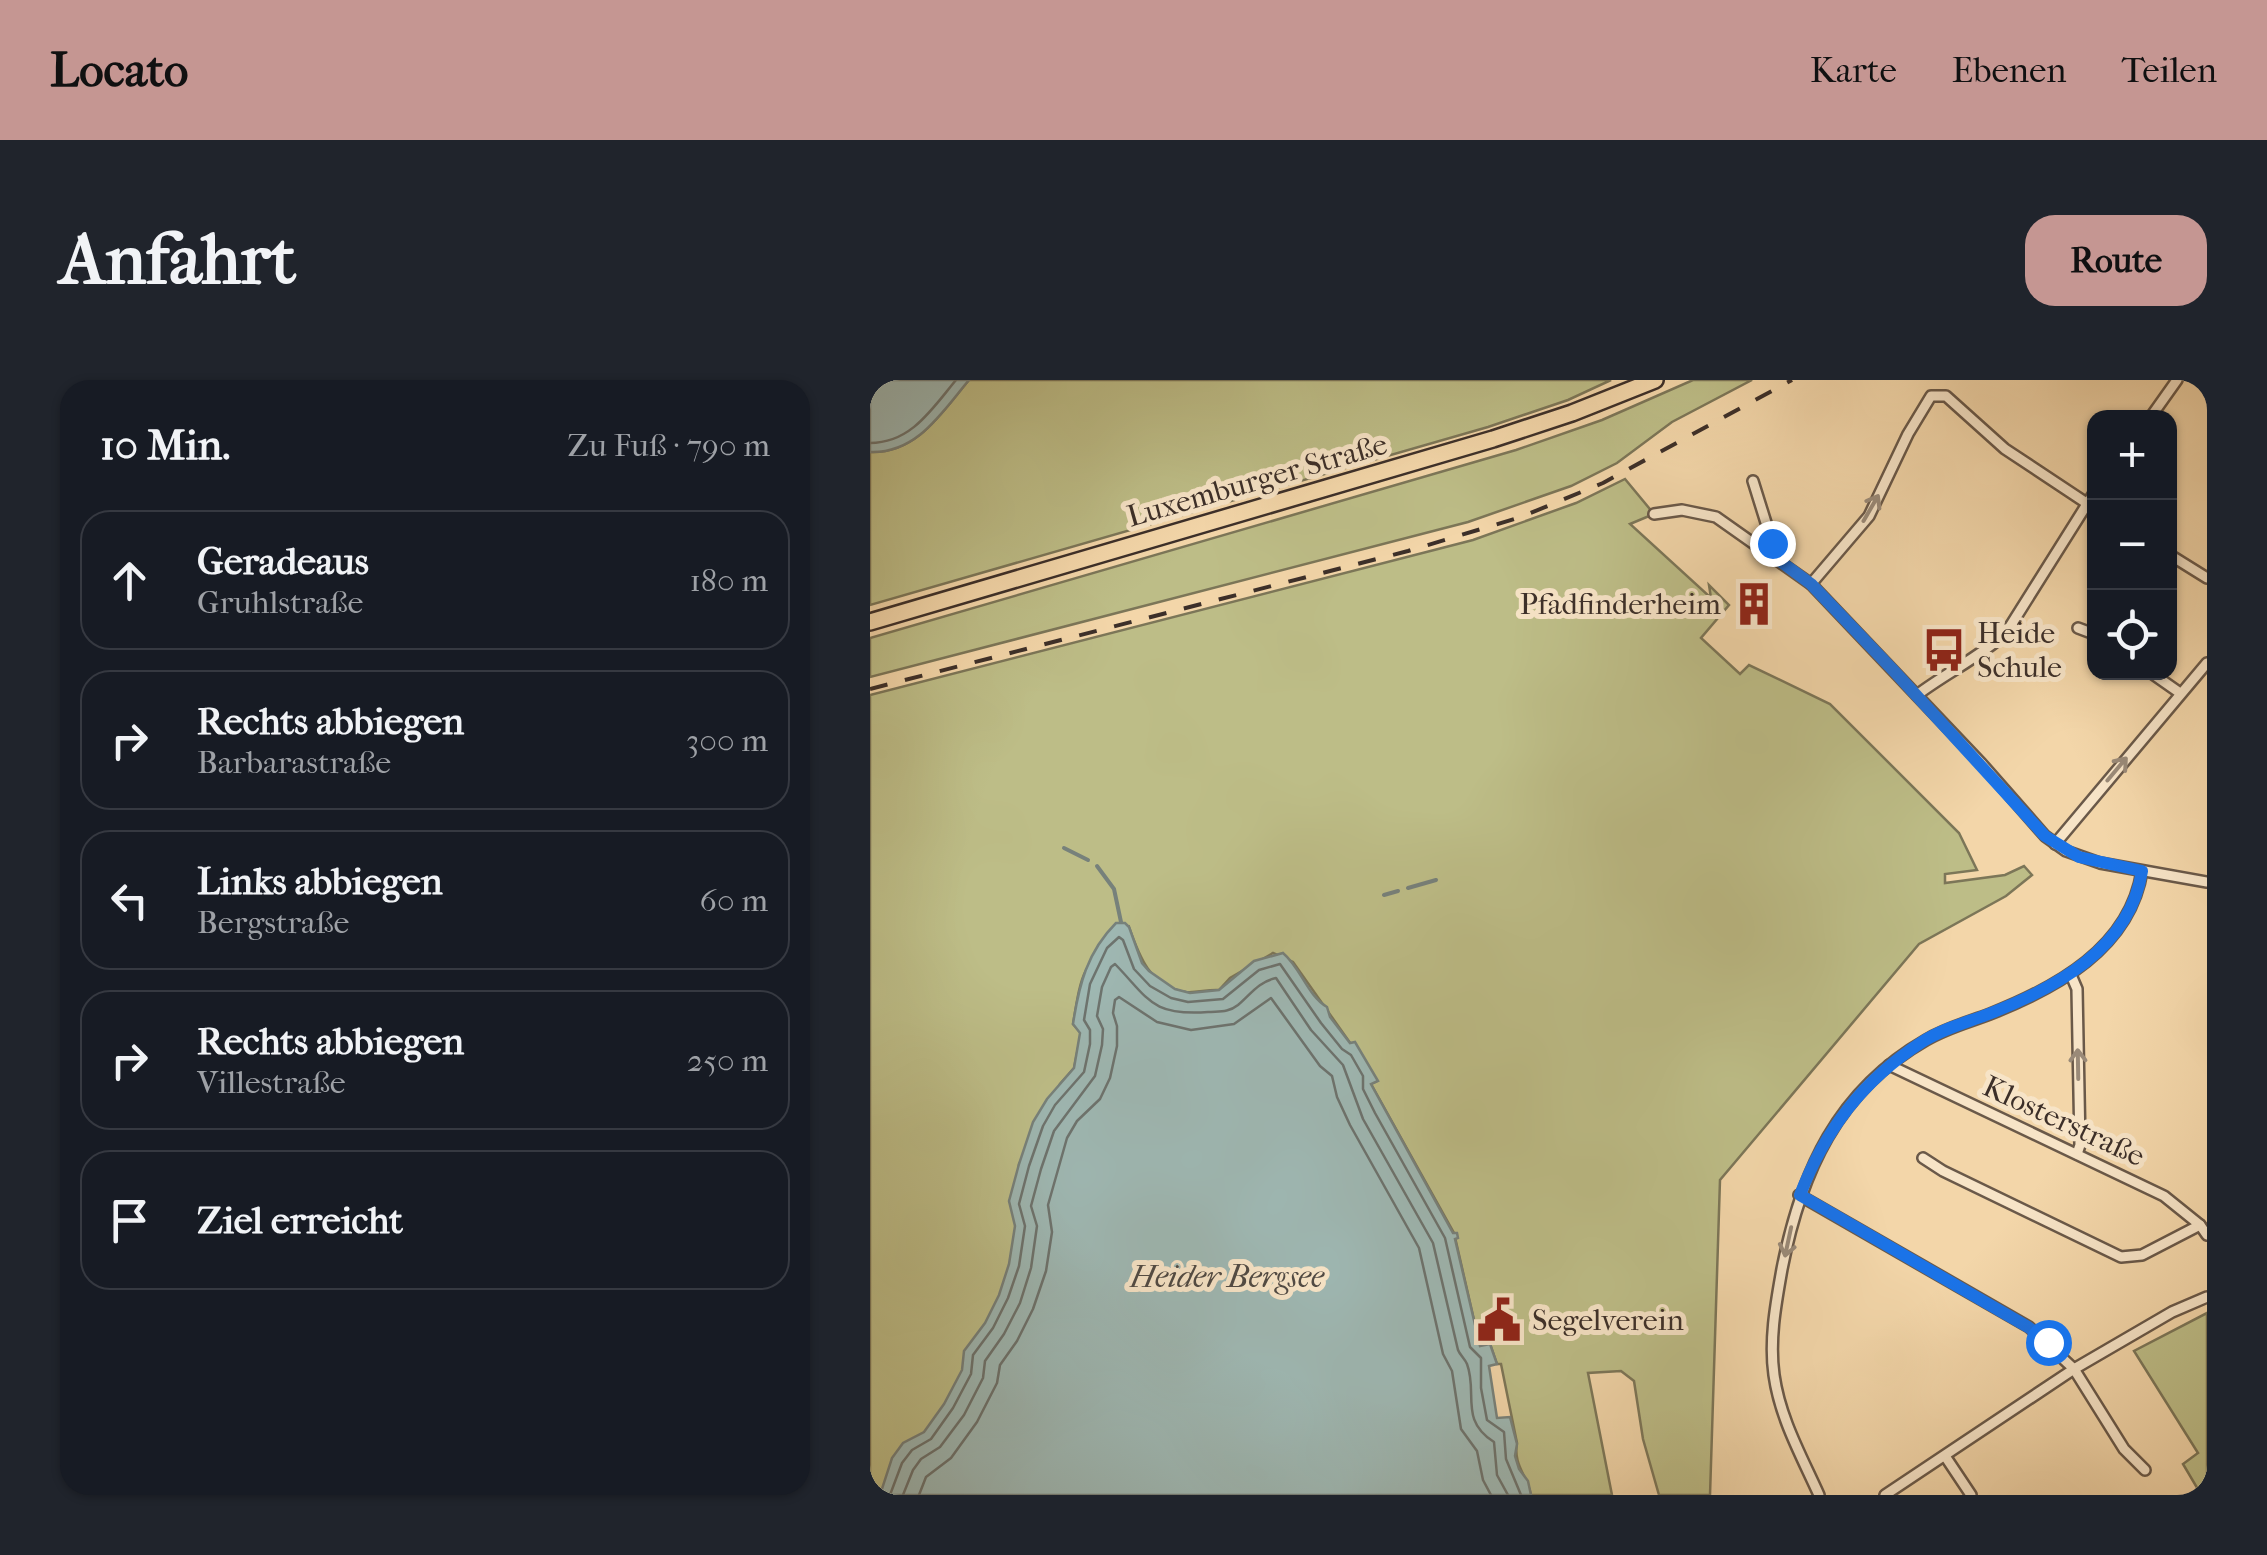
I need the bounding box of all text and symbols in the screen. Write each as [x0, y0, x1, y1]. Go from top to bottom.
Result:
text: Locato [50, 42, 188, 98]
text: Karte [1810, 50, 1897, 91]
text: Ebenen [1952, 50, 2067, 91]
text: Teilen [2122, 50, 2217, 91]
button: Route [2025, 215, 2207, 306]
text: Anfahrt [60, 219, 296, 301]
map controls [2087, 410, 2177, 680]
button: + [2087, 410, 2177, 500]
text: 10 Min. [100, 421, 230, 470]
text: Zu Fuß · 790 m [567, 427, 770, 464]
street label: Luxemburger Straße [1123, 427, 1391, 534]
one-way arrow [1862, 494, 1882, 523]
button: − [2087, 500, 2177, 590]
route end [1750, 521, 1796, 567]
text: Geradeaus [197, 539, 369, 584]
icon: ahead [102, 553, 157, 608]
text: 180 m [689, 562, 768, 599]
building icon: Pfadfinderheim [1730, 580, 1778, 628]
text: Gruhlstraße [197, 584, 363, 621]
place label: Pfadfinderheim [1520, 587, 1721, 622]
button: locate [2087, 590, 2177, 680]
place label: Heide Schule [1977, 616, 2062, 685]
bus stop icon: Heide Schule [1920, 626, 1968, 674]
text: Rechts abbiegen [197, 699, 464, 744]
icon: right [102, 713, 157, 768]
text: 300 m [686, 722, 768, 759]
text: Barbarastraße [197, 744, 391, 781]
one-way arrow [2106, 756, 2128, 782]
text: Links abbiegen [197, 859, 443, 904]
icon: left [102, 873, 157, 928]
text: 60 m [700, 882, 768, 919]
text: Bergstraße [197, 904, 349, 941]
text: Rechts abbiegen [197, 1019, 464, 1064]
icon: right [102, 1033, 157, 1088]
text: 250 m [687, 1042, 768, 1079]
one-way arrow [2069, 1049, 2088, 1081]
text: Villestraße [197, 1064, 346, 1101]
street label: Klosterstraße [1977, 1069, 2150, 1174]
icon: arrive [102, 1193, 157, 1248]
text: Ziel erreicht [197, 1198, 403, 1243]
one-way arrow [1778, 1225, 1796, 1257]
water label: Heider Bergsee [1128, 1258, 1325, 1295]
public building icon: Segelverein [1475, 1296, 1523, 1344]
place label: Segelverein [1532, 1303, 1685, 1338]
route start [2026, 1320, 2072, 1366]

